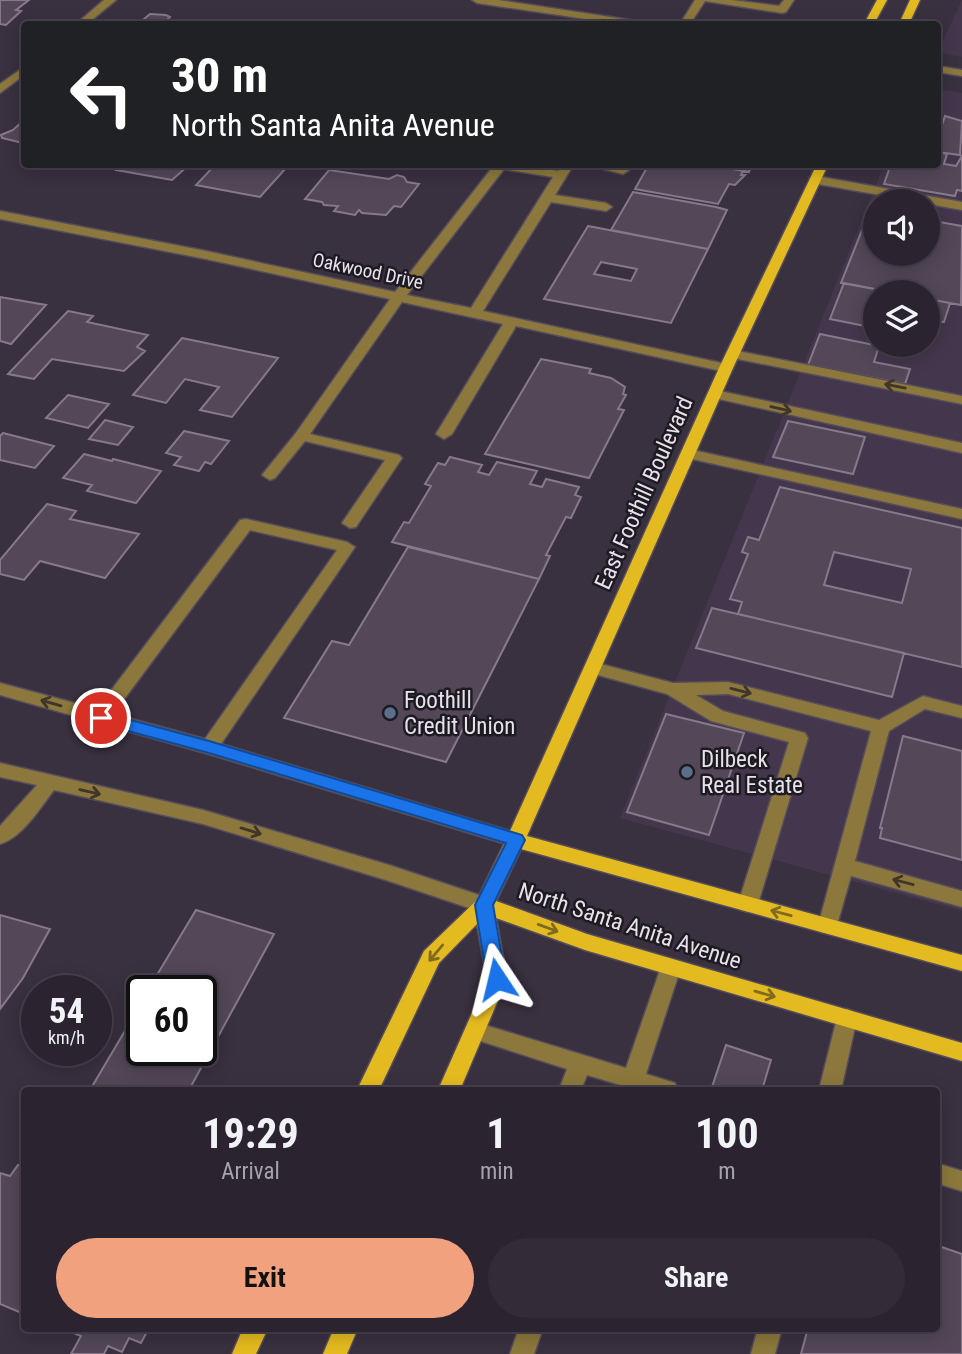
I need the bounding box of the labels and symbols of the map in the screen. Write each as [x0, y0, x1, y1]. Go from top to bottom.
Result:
street label: Oakwood Drive [311, 248, 425, 294]
one-way arrow [884, 379, 907, 393]
street label: East Foothill Boulevard [589, 393, 699, 593]
one-way arrow [769, 403, 792, 416]
one-way arrow [729, 685, 752, 698]
place label: Foothill Credit Union [404, 687, 515, 740]
pin [71, 688, 131, 748]
one-way arrow [40, 696, 62, 709]
marker: Foothill Credit Union [382, 705, 398, 721]
place label: Dilbeck Real Estate [701, 746, 803, 799]
marker: Dilbeck Real Estate [679, 764, 695, 780]
one-way arrow [78, 786, 101, 799]
one-way arrow [240, 826, 262, 839]
one-way arrow [892, 875, 914, 888]
street label: North Santa Anita Avenue [515, 877, 745, 975]
one-way arrow [771, 906, 793, 919]
one-way arrow [536, 923, 558, 935]
position arrow [460, 942, 534, 1016]
one-way arrow [428, 944, 444, 962]
speed limit sign: 60 [126, 975, 217, 1066]
one-way arrow [754, 989, 776, 1002]

